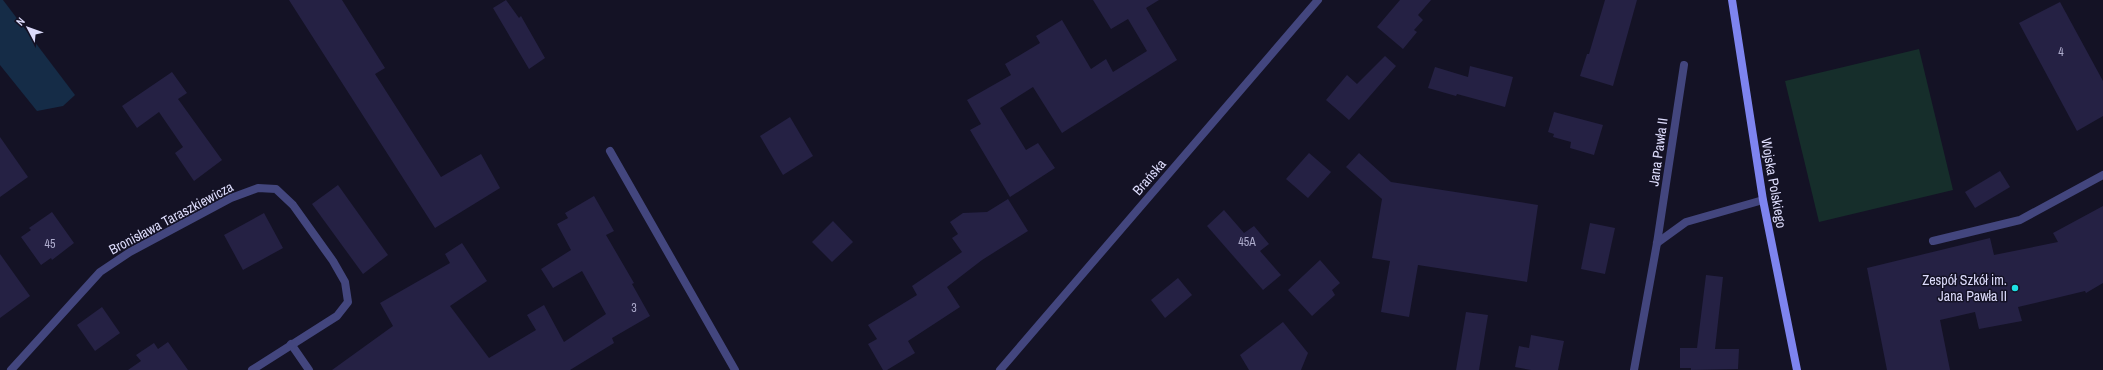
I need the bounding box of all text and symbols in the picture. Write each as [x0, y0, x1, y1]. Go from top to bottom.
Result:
north arrow [8, 8, 48, 48]
text: N [13, 14, 28, 28]
house number: 4 [2058, 44, 2064, 60]
street label: Jana Pawła II [1644, 117, 1672, 187]
street label: Wojska Polskiego [1757, 137, 1791, 229]
street label: Brańska [1128, 155, 1170, 199]
street label: Bronisława Taraszkiewicza [106, 177, 237, 258]
house number: 45A [1238, 234, 1256, 250]
house number: 45 [45, 236, 56, 252]
place label: Zespół Szkół im. Jana Pawła II [1922, 271, 2007, 305]
marker: Zespół Szkół im. Jana Pawła II [2010, 283, 2020, 293]
house number: 3 [631, 300, 637, 316]

